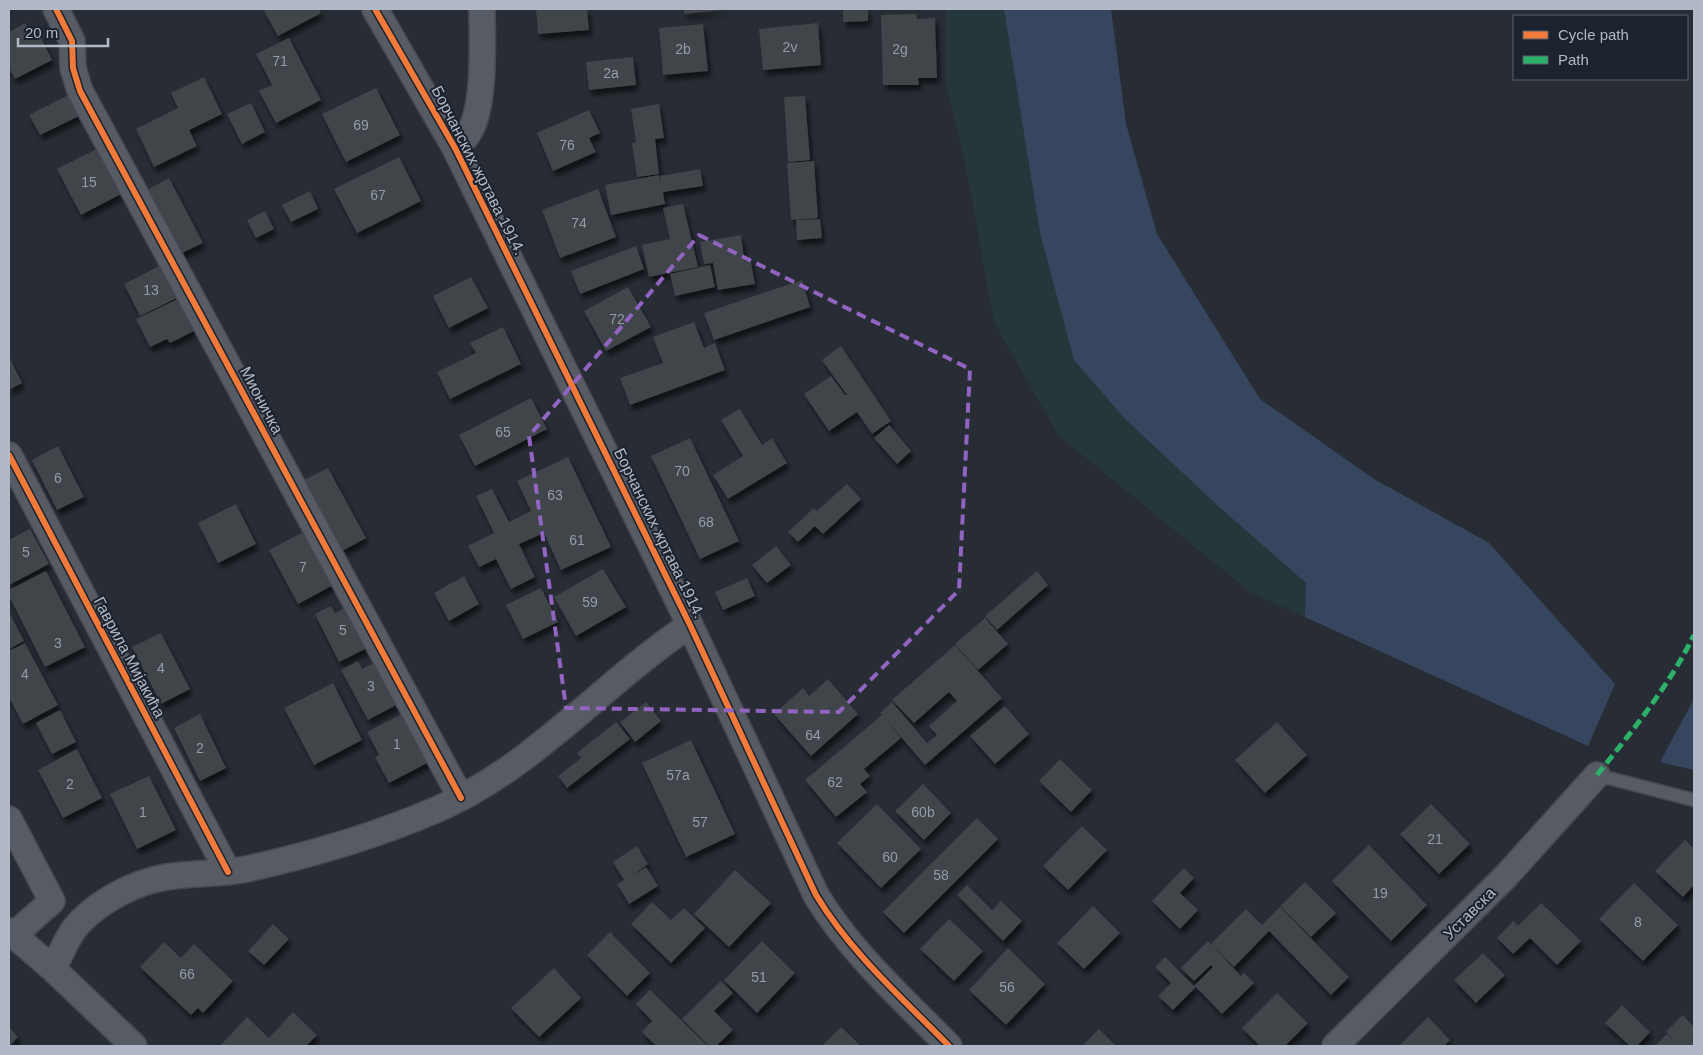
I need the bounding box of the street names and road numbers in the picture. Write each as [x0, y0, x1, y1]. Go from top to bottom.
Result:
street label: Борчанских жртава 1914. [428, 83, 529, 258]
street label: Мионичка [237, 364, 286, 437]
street label: Борчанских жртава 1914. [611, 445, 708, 621]
street label: Гаврила Мијакића [91, 594, 169, 721]
street label: Уставска [1440, 884, 1499, 943]

